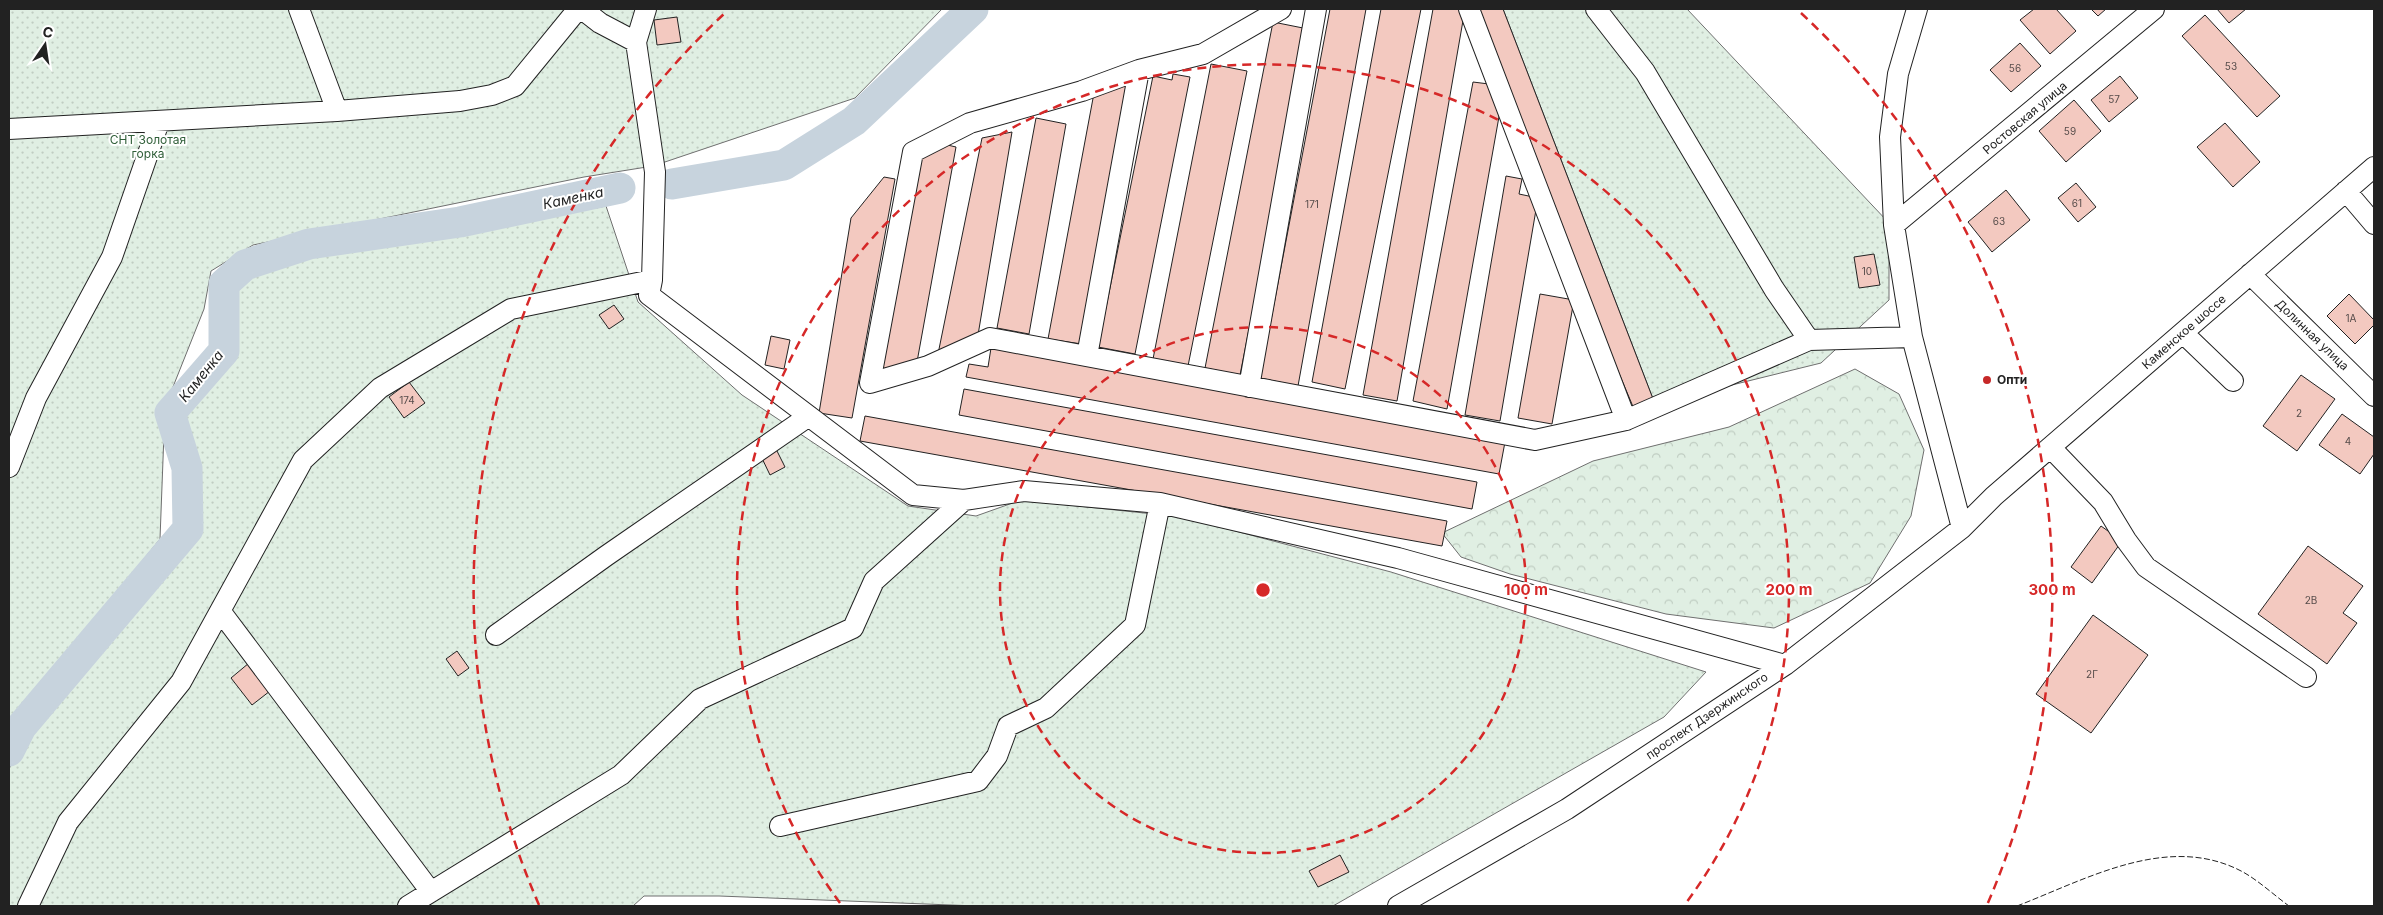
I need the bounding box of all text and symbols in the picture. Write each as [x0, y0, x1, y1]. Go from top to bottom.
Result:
north arrow [20, 20, 70, 70]
text: С [41, 22, 55, 41]
house number: 53 [2225, 60, 2237, 72]
house number: 56 [2009, 62, 2021, 74]
street label: Ростовская улица [1980, 78, 2070, 157]
house number: 57 [2108, 93, 2120, 105]
house number: 59 [2064, 125, 2076, 137]
park label: СНТ Золотая горка [110, 132, 186, 161]
water label: Каменка [541, 183, 605, 212]
house number: 61 [2072, 197, 2082, 209]
house number: 171 [1305, 198, 1319, 210]
house number: 63 [1993, 215, 2005, 227]
house number: 10 [1862, 265, 1872, 277]
street label: Каменское шоссе [2139, 291, 2229, 372]
street label: Долинная улица [2273, 296, 2352, 373]
house number: 1А [2346, 312, 2357, 324]
water label: Каменка [175, 346, 227, 405]
place label: Опти [1997, 372, 2027, 387]
marker: Опти [1981, 374, 1993, 386]
house number: 174 [399, 394, 415, 406]
house number: 2 [2296, 407, 2302, 419]
house number: 4 [2345, 435, 2351, 447]
text: 100 m [1504, 580, 1548, 599]
text: 200 m [1766, 580, 1812, 599]
text: 300 m [2028, 580, 2076, 599]
centre of rings [1254, 581, 1272, 599]
house number: 2В [2305, 594, 2317, 606]
house number: 2Г [2086, 668, 2098, 680]
street label: проспект Дзержинского [1643, 669, 1771, 762]

